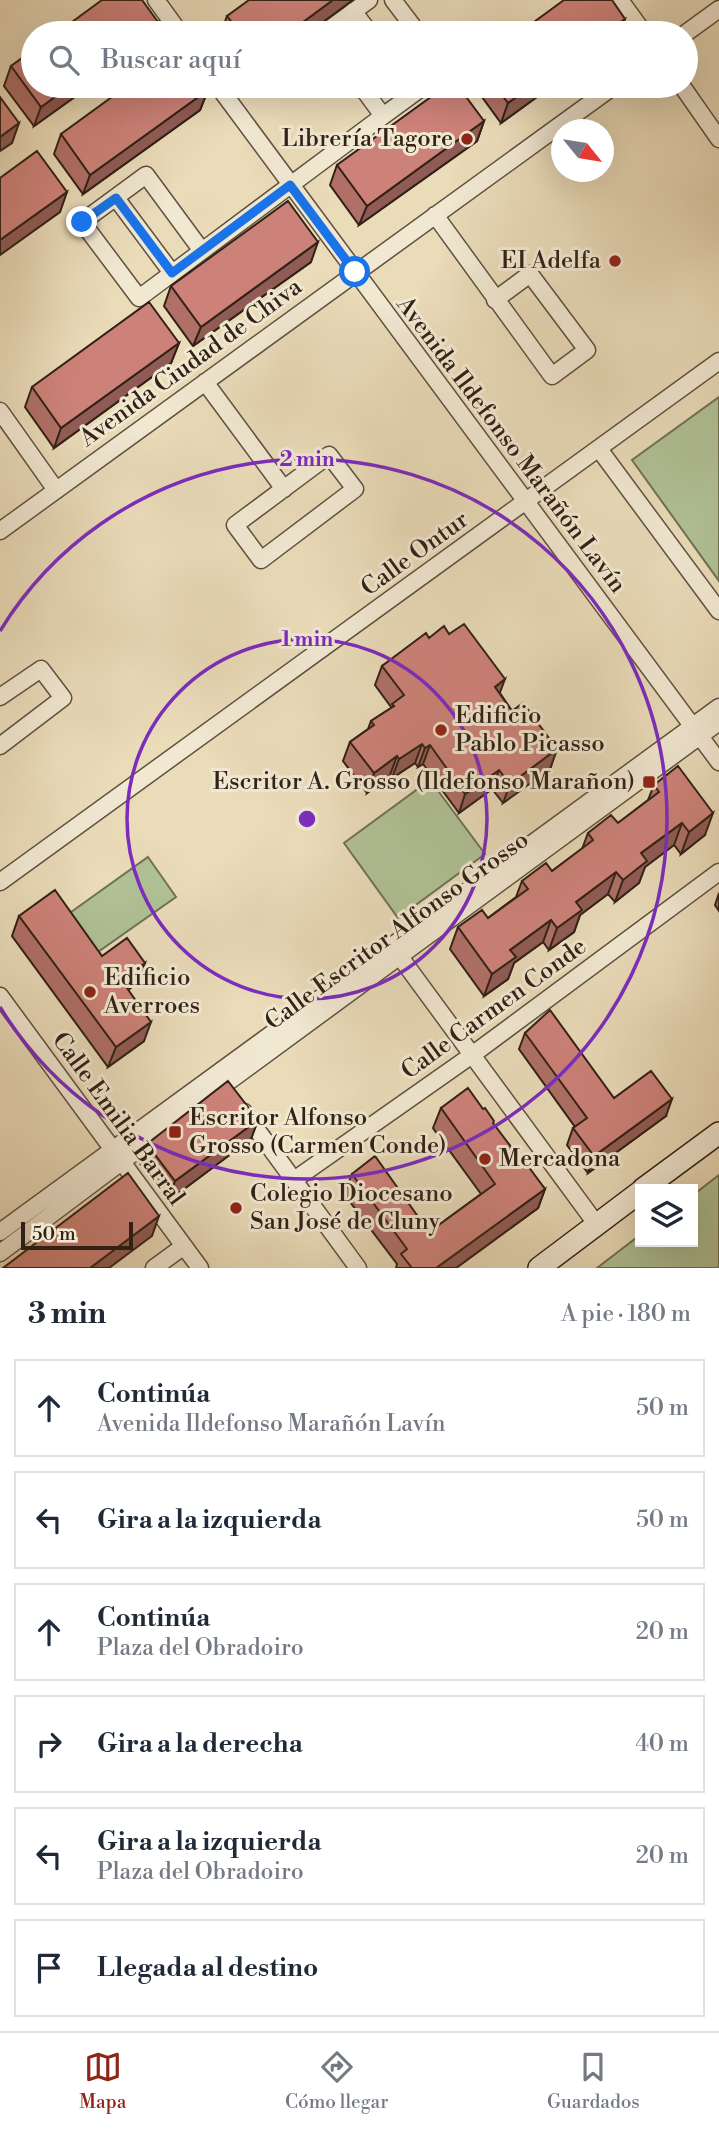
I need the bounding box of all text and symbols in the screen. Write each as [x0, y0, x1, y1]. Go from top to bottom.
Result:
search box [21, 21, 698, 98]
icon: search [45, 41, 83, 79]
text: Buscar aquí [101, 44, 241, 76]
north arrow [551, 119, 614, 182]
place label: Librería Tagore [282, 124, 453, 154]
marker: Librería Tagore [459, 131, 475, 147]
route end [66, 206, 97, 237]
place label: EI Adelfa [501, 246, 602, 276]
marker: EI Adelfa [607, 253, 623, 269]
route start [339, 256, 370, 287]
street label: Avenida Ciudad de Chiva [73, 272, 309, 454]
street label: Avenida Ildefonso Marañón Lavín [389, 290, 632, 599]
text: 2 min [279, 447, 335, 473]
street label: Calle Ontur [355, 505, 475, 603]
text: 1 min [281, 627, 333, 653]
place label: Edificio Pablo Picasso [455, 701, 605, 759]
marker: Edificio Pablo Picasso [433, 722, 449, 738]
place label: Escritor A. Grosso (Ildefonso Marañon) [212, 767, 635, 797]
marker: Escritor A. Grosso (Ildefonso Marañon) [641, 774, 657, 790]
centre of rings [295, 807, 319, 831]
street label: Calle Escritor Alfonso Grosso [259, 825, 535, 1037]
street label: Calle Carmen Conde [395, 932, 593, 1086]
place label: Edificio Averroes [103, 963, 200, 1021]
marker: Edificio Averroes [82, 984, 98, 1000]
street label: Calle Emilia Barral [45, 1026, 191, 1212]
place label: Escritor Alfonso Grosso (Carmen Conde) [189, 1103, 446, 1161]
marker: Escritor Alfonso Grosso (Carmen Conde) [167, 1124, 183, 1140]
place label: Mercadona [499, 1144, 621, 1174]
marker: Mercadona [477, 1151, 493, 1167]
place label: Colegio Diocesano San José de Cluny [250, 1179, 453, 1237]
map controls [635, 1184, 698, 1247]
button: layers [635, 1184, 698, 1247]
marker: Colegio Diocesano San José de Cluny [228, 1200, 244, 1216]
scale bar [21, 1219, 133, 1251]
text: 50 m [32, 1222, 76, 1246]
text: 3 min [28, 1295, 106, 1333]
text: A pie · 180 m [561, 1300, 691, 1328]
text: Continúa [97, 1378, 210, 1410]
icon: ahead [30, 1389, 68, 1427]
text: 50 m [636, 1394, 689, 1422]
text: Avenida Ildefonso Marañón Lavín [97, 1410, 446, 1438]
icon: left [30, 1501, 68, 1539]
text: Gira a la izquierda [97, 1504, 321, 1536]
text: 50 m [636, 1506, 689, 1534]
text: Continúa [97, 1602, 210, 1634]
icon: ahead [30, 1613, 68, 1651]
text: 20 m [636, 1618, 689, 1646]
text: Plaza del Obradoiro [97, 1634, 304, 1662]
icon: right [30, 1725, 68, 1763]
text: Gira a la derecha [97, 1728, 303, 1760]
text: 40 m [635, 1730, 689, 1758]
text: Gira a la izquierda [97, 1826, 321, 1858]
icon: left [30, 1837, 68, 1875]
text: 20 m [636, 1842, 689, 1870]
text: Plaza del Obradoiro [97, 1858, 304, 1886]
icon: arrive [30, 1949, 68, 1987]
text: Llegada al destino [97, 1952, 318, 1984]
tab: Mapa [79, 2048, 126, 2114]
tab: Cómo llegar [285, 2048, 388, 2114]
tab: Guardados [547, 2048, 640, 2114]

